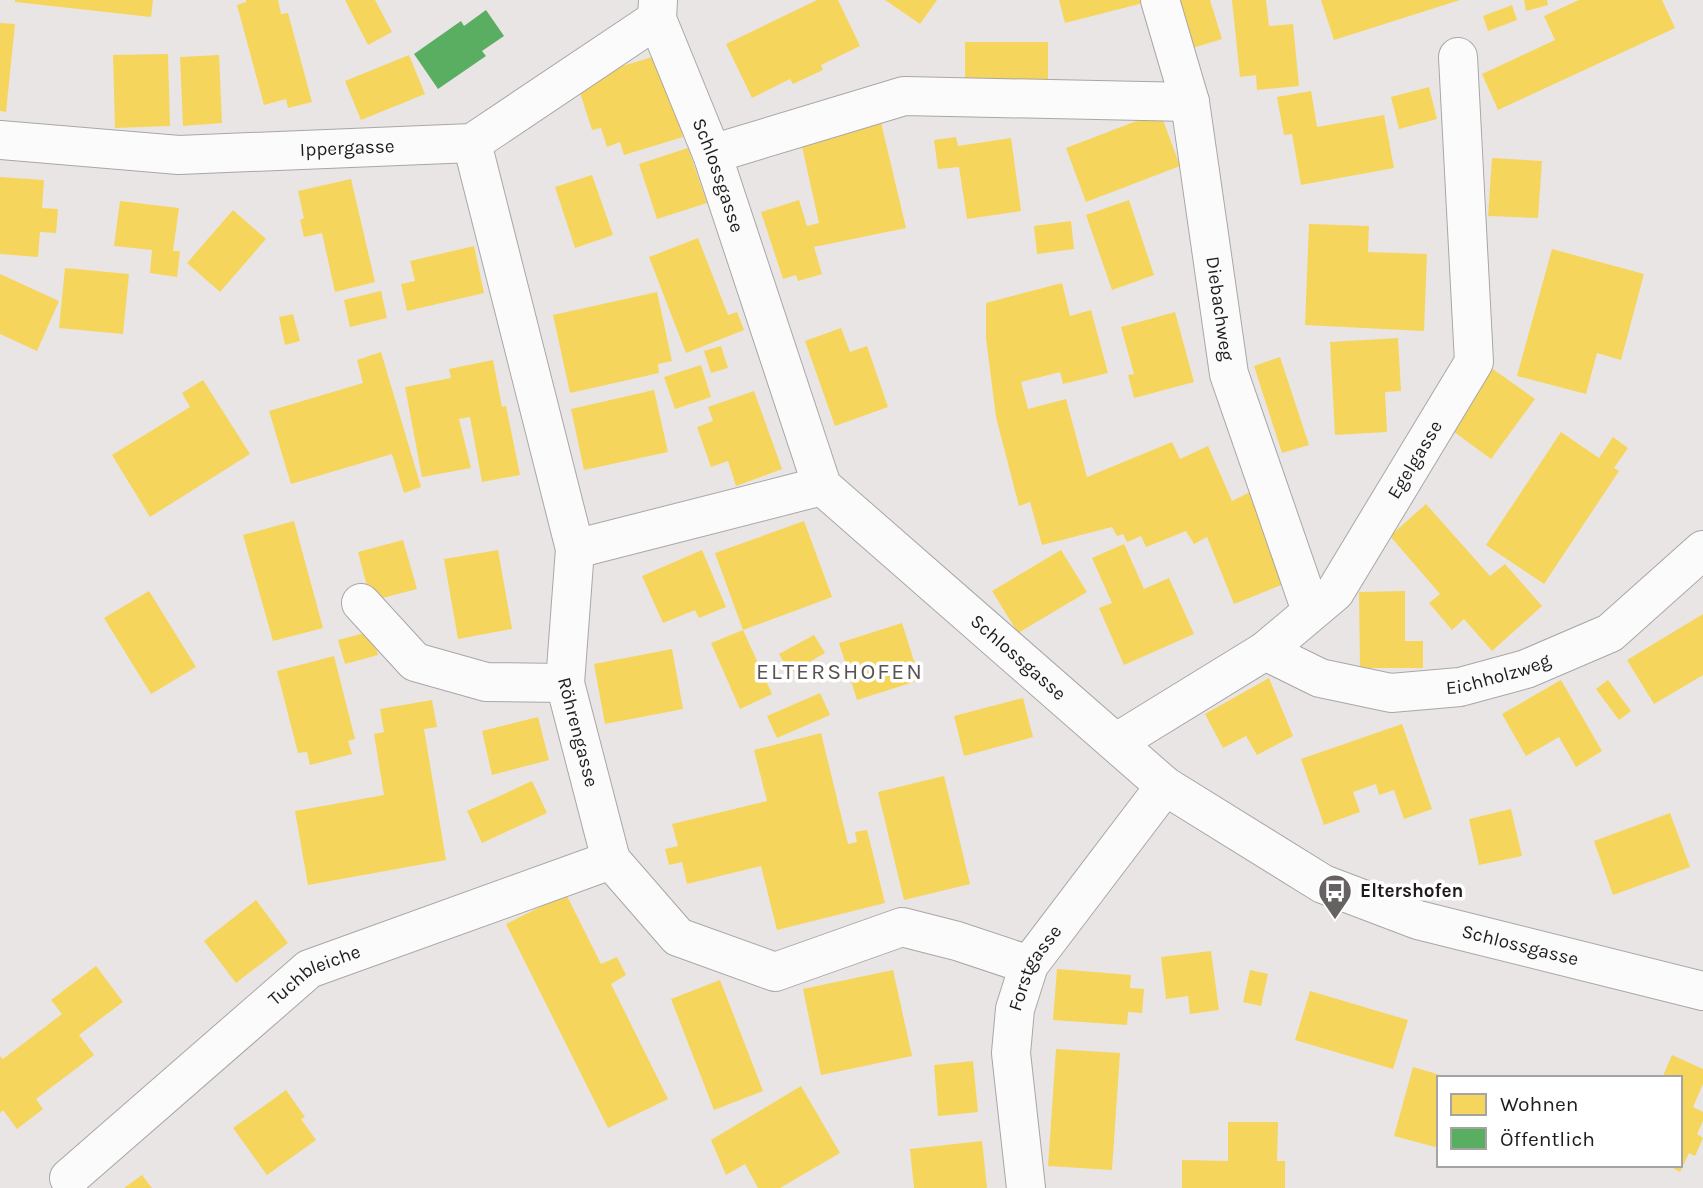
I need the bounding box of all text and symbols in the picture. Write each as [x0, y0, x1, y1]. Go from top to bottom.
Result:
street label: Schlossgasse [688, 115, 748, 235]
street label: Ippergasse [299, 135, 395, 161]
street label: Diebachweg [1201, 255, 1238, 362]
street label: Egelgasse [1383, 416, 1447, 503]
street label: Schlossgasse [966, 610, 1070, 705]
street label: Eichholzweg [1445, 649, 1554, 699]
district label: ELTERSHOFEN [756, 658, 924, 685]
street label: Röhrengasse [553, 675, 603, 789]
bus stop icon: Eltershofen [1316, 872, 1354, 921]
place label: Eltershofen [1360, 880, 1463, 902]
street label: Schlossgasse [1460, 920, 1581, 971]
street label: Forstgasse [1004, 921, 1066, 1014]
street label: Tuchbleiche [264, 940, 363, 1010]
legend [1437, 1076, 1682, 1167]
text: Wohnen [1500, 1092, 1578, 1116]
text: Öffentlich [1500, 1127, 1595, 1151]

